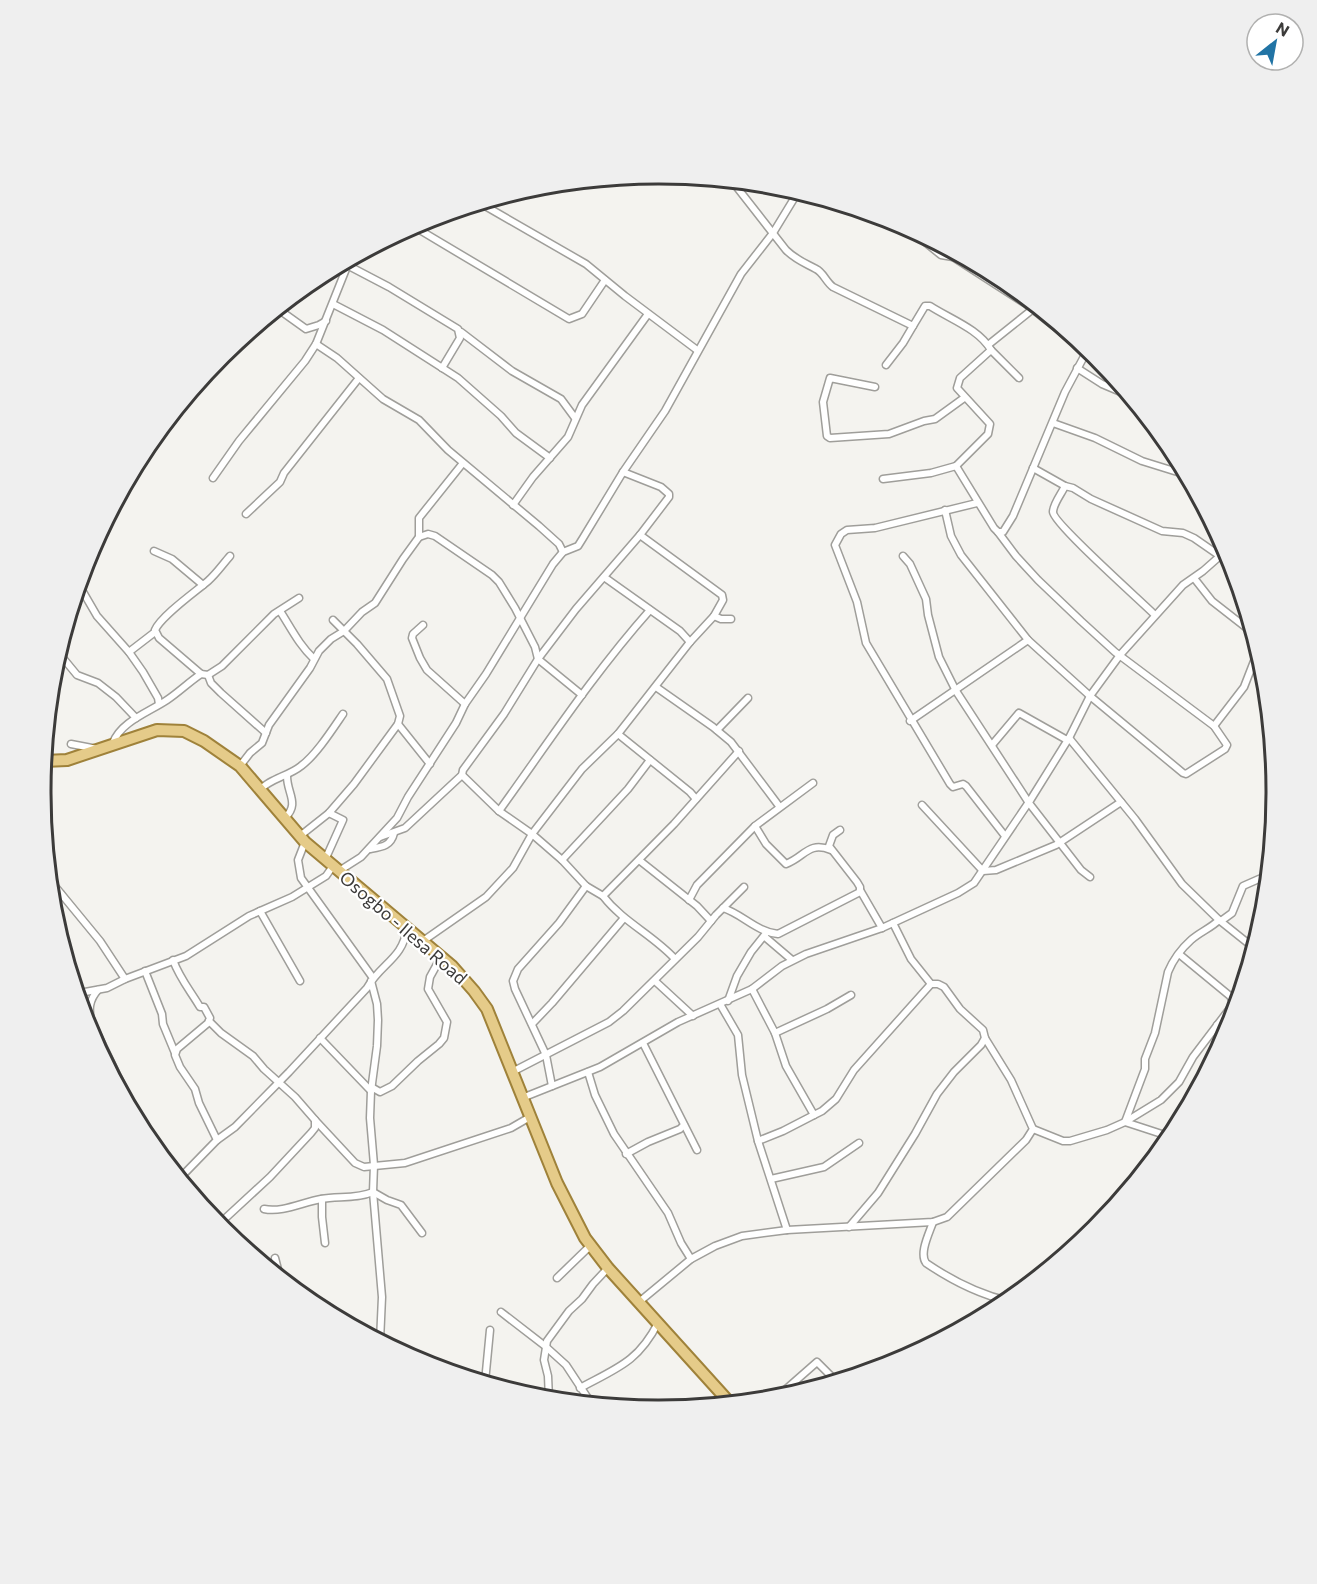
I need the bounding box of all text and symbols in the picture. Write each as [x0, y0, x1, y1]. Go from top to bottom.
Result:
north arrow [1245, 12, 1305, 72]
text: N [1273, 17, 1293, 40]
street label: Osogbo - Ilesa Road [335, 866, 472, 989]

